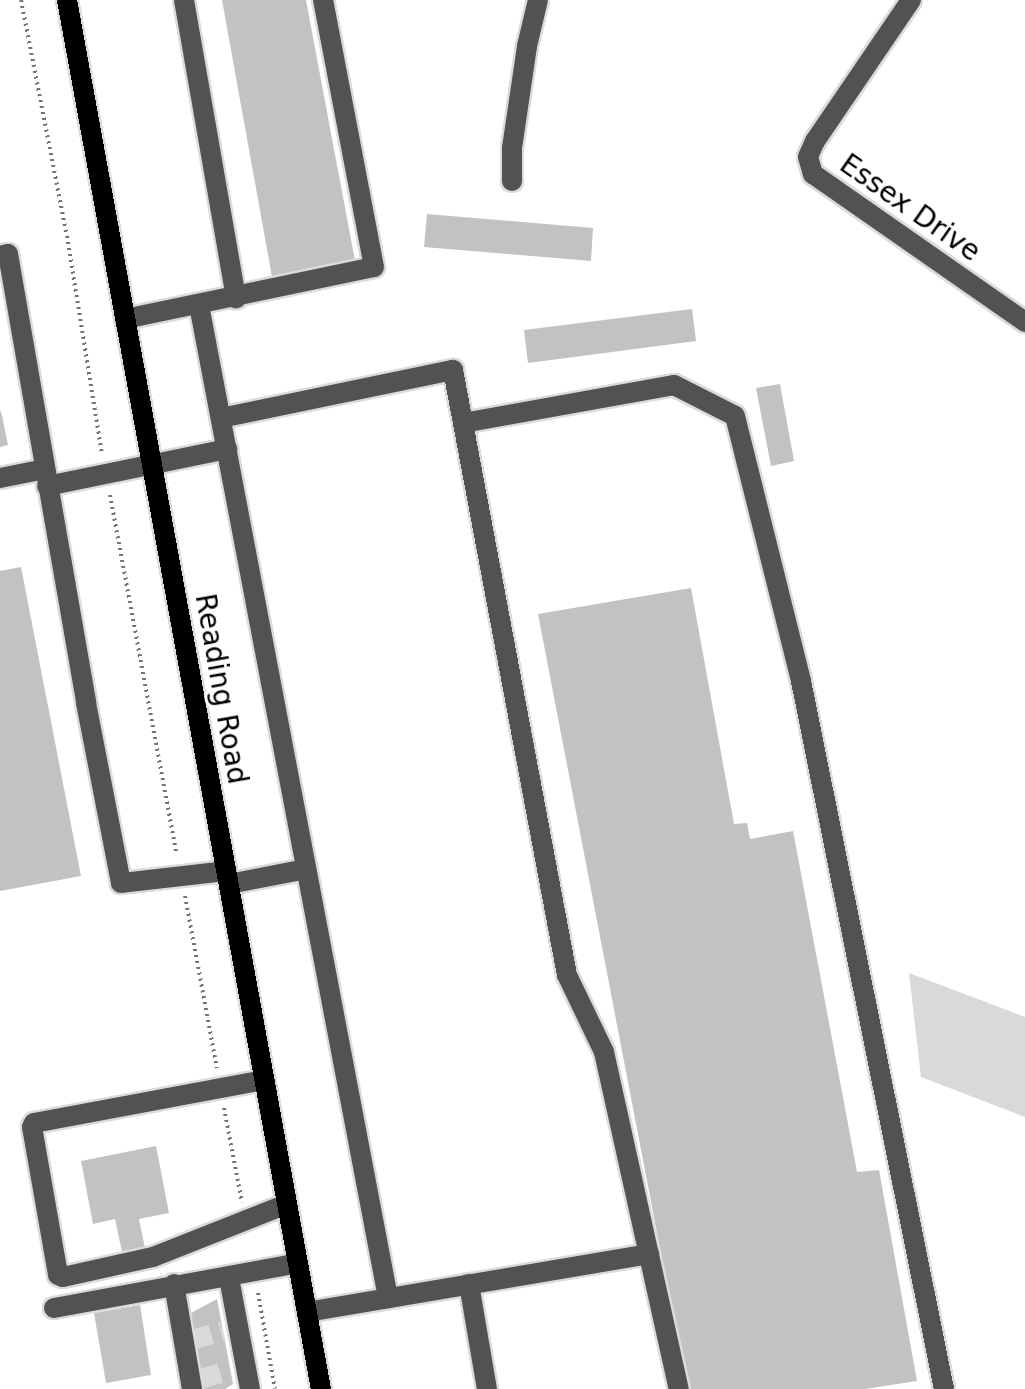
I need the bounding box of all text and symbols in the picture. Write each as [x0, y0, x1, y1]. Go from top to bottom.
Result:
street label: Essex Drive [833, 147, 987, 269]
street label: Reading Road [188, 591, 254, 787]

